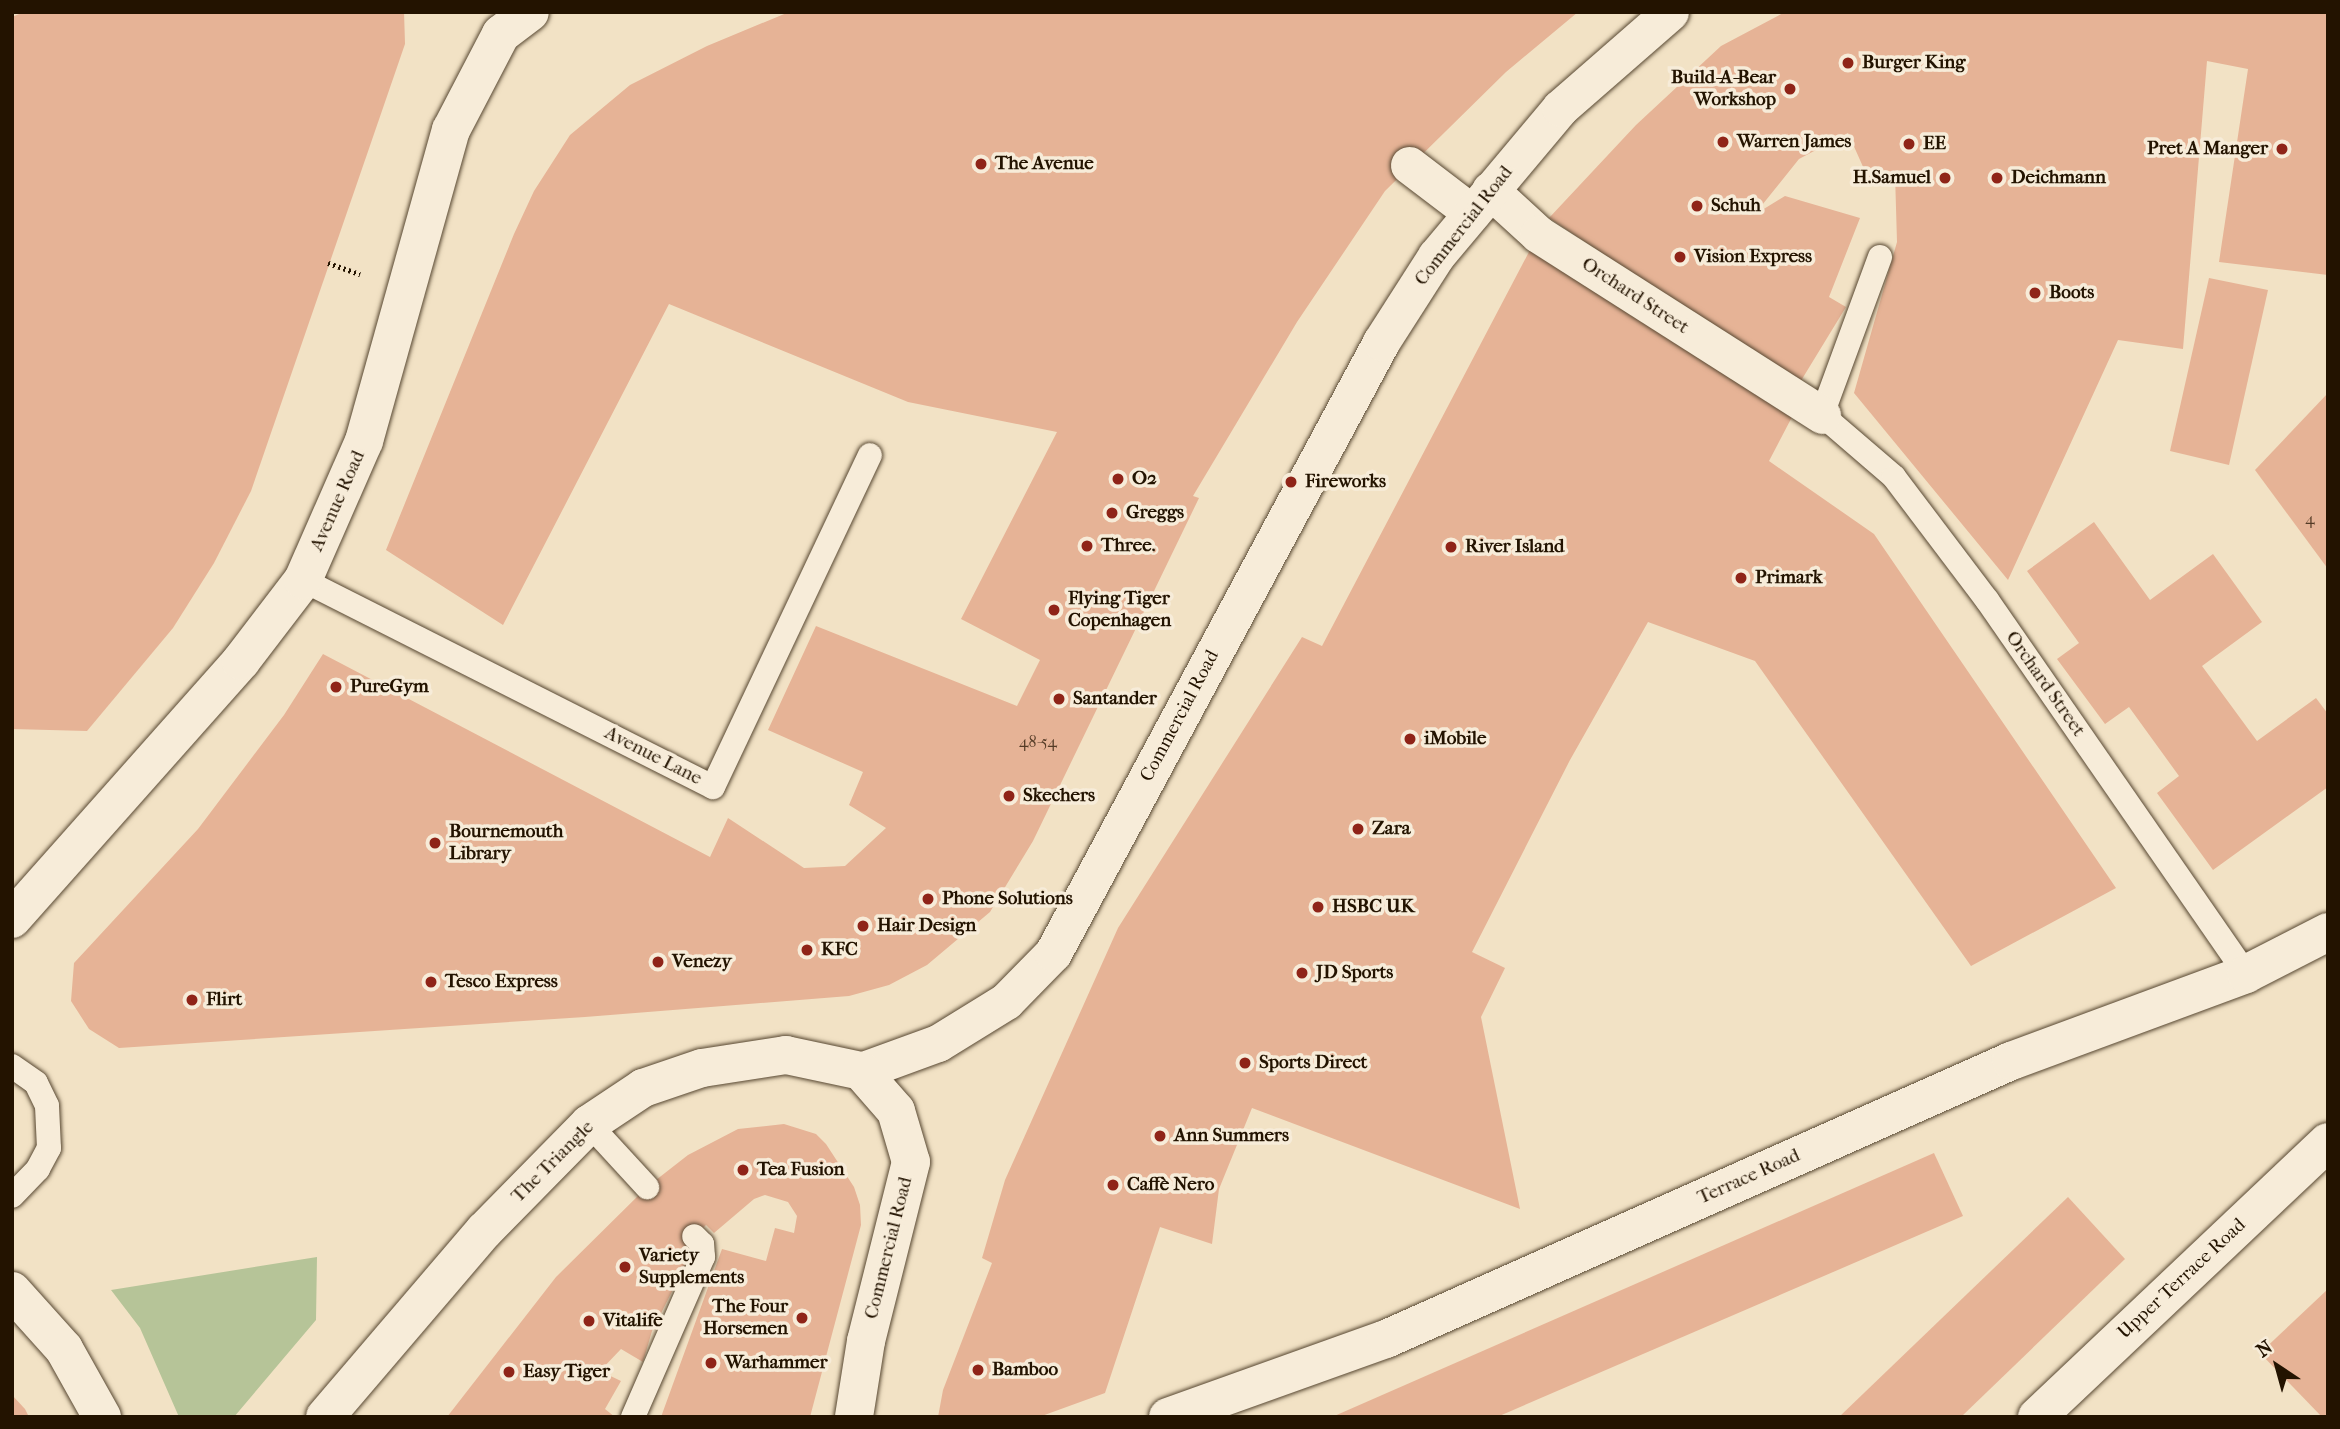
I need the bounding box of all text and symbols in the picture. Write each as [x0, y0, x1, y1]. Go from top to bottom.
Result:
place label: Burger King [1862, 52, 1965, 74]
marker: Burger King [1840, 55, 1856, 71]
place label: Build-A-Bear Workshop [1671, 67, 1776, 111]
marker: Build-A-Bear Workshop [1782, 81, 1798, 97]
place label: Warren James [1737, 131, 1851, 153]
place label: EE [1923, 133, 1946, 155]
marker: Warren James [1715, 134, 1731, 150]
marker: EE [1901, 136, 1917, 152]
place label: Pret A Manger [2147, 138, 2268, 160]
marker: Pret A Manger [2274, 141, 2290, 157]
place label: The Avenue [995, 153, 1094, 175]
marker: The Avenue [973, 156, 989, 172]
street label: Commercial Road [1410, 162, 1518, 290]
place label: H.Samuel [1853, 167, 1931, 189]
place label: Deichmann [2011, 167, 2106, 189]
marker: H.Samuel [1937, 170, 1953, 186]
marker: Deichmann [1989, 170, 2005, 186]
place label: Schuh [1711, 195, 1761, 217]
marker: Schuh [1689, 198, 1705, 214]
place label: Vision Express [1694, 246, 1812, 268]
marker: Vision Express [1672, 249, 1688, 265]
street label: Orchard Street [1577, 253, 1693, 339]
place label: Boots [2049, 282, 2094, 304]
marker: Boots [2027, 285, 2043, 301]
street label: Avenue Road [306, 447, 370, 555]
place label: O2 [1132, 468, 1157, 490]
marker: O2 [1110, 471, 1126, 487]
place label: Fireworks [1305, 471, 1386, 493]
marker: Fireworks [1283, 474, 1299, 490]
place label: Greggs [1126, 502, 1184, 524]
marker: Greggs [1104, 505, 1120, 521]
house number: 4 [2305, 509, 2315, 529]
place label: Three. [1101, 535, 1155, 557]
place label: River Island [1465, 536, 1564, 558]
marker: Three. [1079, 538, 1095, 554]
marker: River Island [1443, 539, 1459, 555]
place label: Primark [1755, 567, 1822, 589]
marker: Primark [1733, 570, 1749, 586]
place label: Flying Tiger Copenhagen [1068, 588, 1171, 632]
marker: Flying Tiger Copenhagen [1046, 602, 1062, 618]
street label: Orchard Street [2000, 627, 2090, 741]
street label: Commercial Road [1136, 646, 1224, 786]
place label: PureGym [350, 676, 429, 698]
marker: PureGym [328, 679, 344, 695]
place label: Santander [1073, 688, 1157, 710]
marker: Santander [1051, 691, 1067, 707]
street label: Avenue Lane [601, 722, 705, 790]
place label: iMobile [1424, 728, 1486, 750]
marker: iMobile [1402, 731, 1418, 747]
house number: 48-54 [1019, 732, 1057, 752]
place label: Skechers [1023, 785, 1095, 807]
marker: Skechers [1001, 788, 1017, 804]
place label: Zara [1372, 818, 1411, 840]
place label: Bournemouth Library [449, 821, 563, 865]
marker: Zara [1350, 821, 1366, 837]
marker: Bournemouth Library [427, 835, 443, 851]
place label: Phone Solutions [942, 888, 1073, 910]
marker: Phone Solutions [920, 891, 936, 907]
place label: HSBC UK [1332, 896, 1415, 918]
marker: HSBC UK [1310, 899, 1326, 915]
place label: Hair Design [877, 915, 976, 937]
marker: Hair Design [855, 918, 871, 934]
place label: KFC [821, 939, 858, 961]
marker: KFC [799, 942, 815, 958]
place label: Venezy [672, 951, 732, 973]
marker: Venezy [650, 954, 666, 970]
place label: JD Sports [1316, 962, 1393, 984]
marker: JD Sports [1294, 965, 1310, 981]
place label: Tesco Express [445, 971, 558, 993]
marker: Tesco Express [423, 974, 439, 990]
place label: Flirt [206, 989, 242, 1011]
marker: Flirt [184, 992, 200, 1008]
place label: Sports Direct [1259, 1052, 1367, 1074]
marker: Sports Direct [1237, 1055, 1253, 1071]
street label: The Triangle [507, 1116, 599, 1208]
place label: Ann Summers [1174, 1125, 1289, 1147]
marker: Ann Summers [1152, 1128, 1168, 1144]
street label: Terrace Road [1694, 1144, 1804, 1210]
place label: Tea Fusion [757, 1159, 844, 1181]
marker: Tea Fusion [735, 1162, 751, 1178]
place label: Caffè Nero [1127, 1174, 1214, 1196]
street label: Commercial Road [860, 1175, 918, 1321]
marker: Caffè Nero [1105, 1177, 1121, 1193]
street label: Upper Terrace Road [2113, 1214, 2251, 1344]
place label: Variety Supplements [639, 1245, 744, 1289]
marker: Variety Supplements [617, 1259, 633, 1275]
place label: The Four Horsemen [703, 1296, 788, 1340]
place label: Vitalife [603, 1310, 663, 1332]
marker: The Four Horsemen [794, 1310, 810, 1326]
marker: Vitalife [581, 1313, 597, 1329]
north arrow [2242, 1331, 2312, 1401]
text: N [2252, 1336, 2277, 1362]
place label: Warhammer [725, 1352, 828, 1374]
marker: Warhammer [703, 1355, 719, 1371]
place label: Bamboo [992, 1359, 1058, 1381]
place label: Easy Tiger [523, 1361, 610, 1383]
marker: Bamboo [970, 1362, 986, 1378]
marker: Easy Tiger [501, 1364, 517, 1380]

